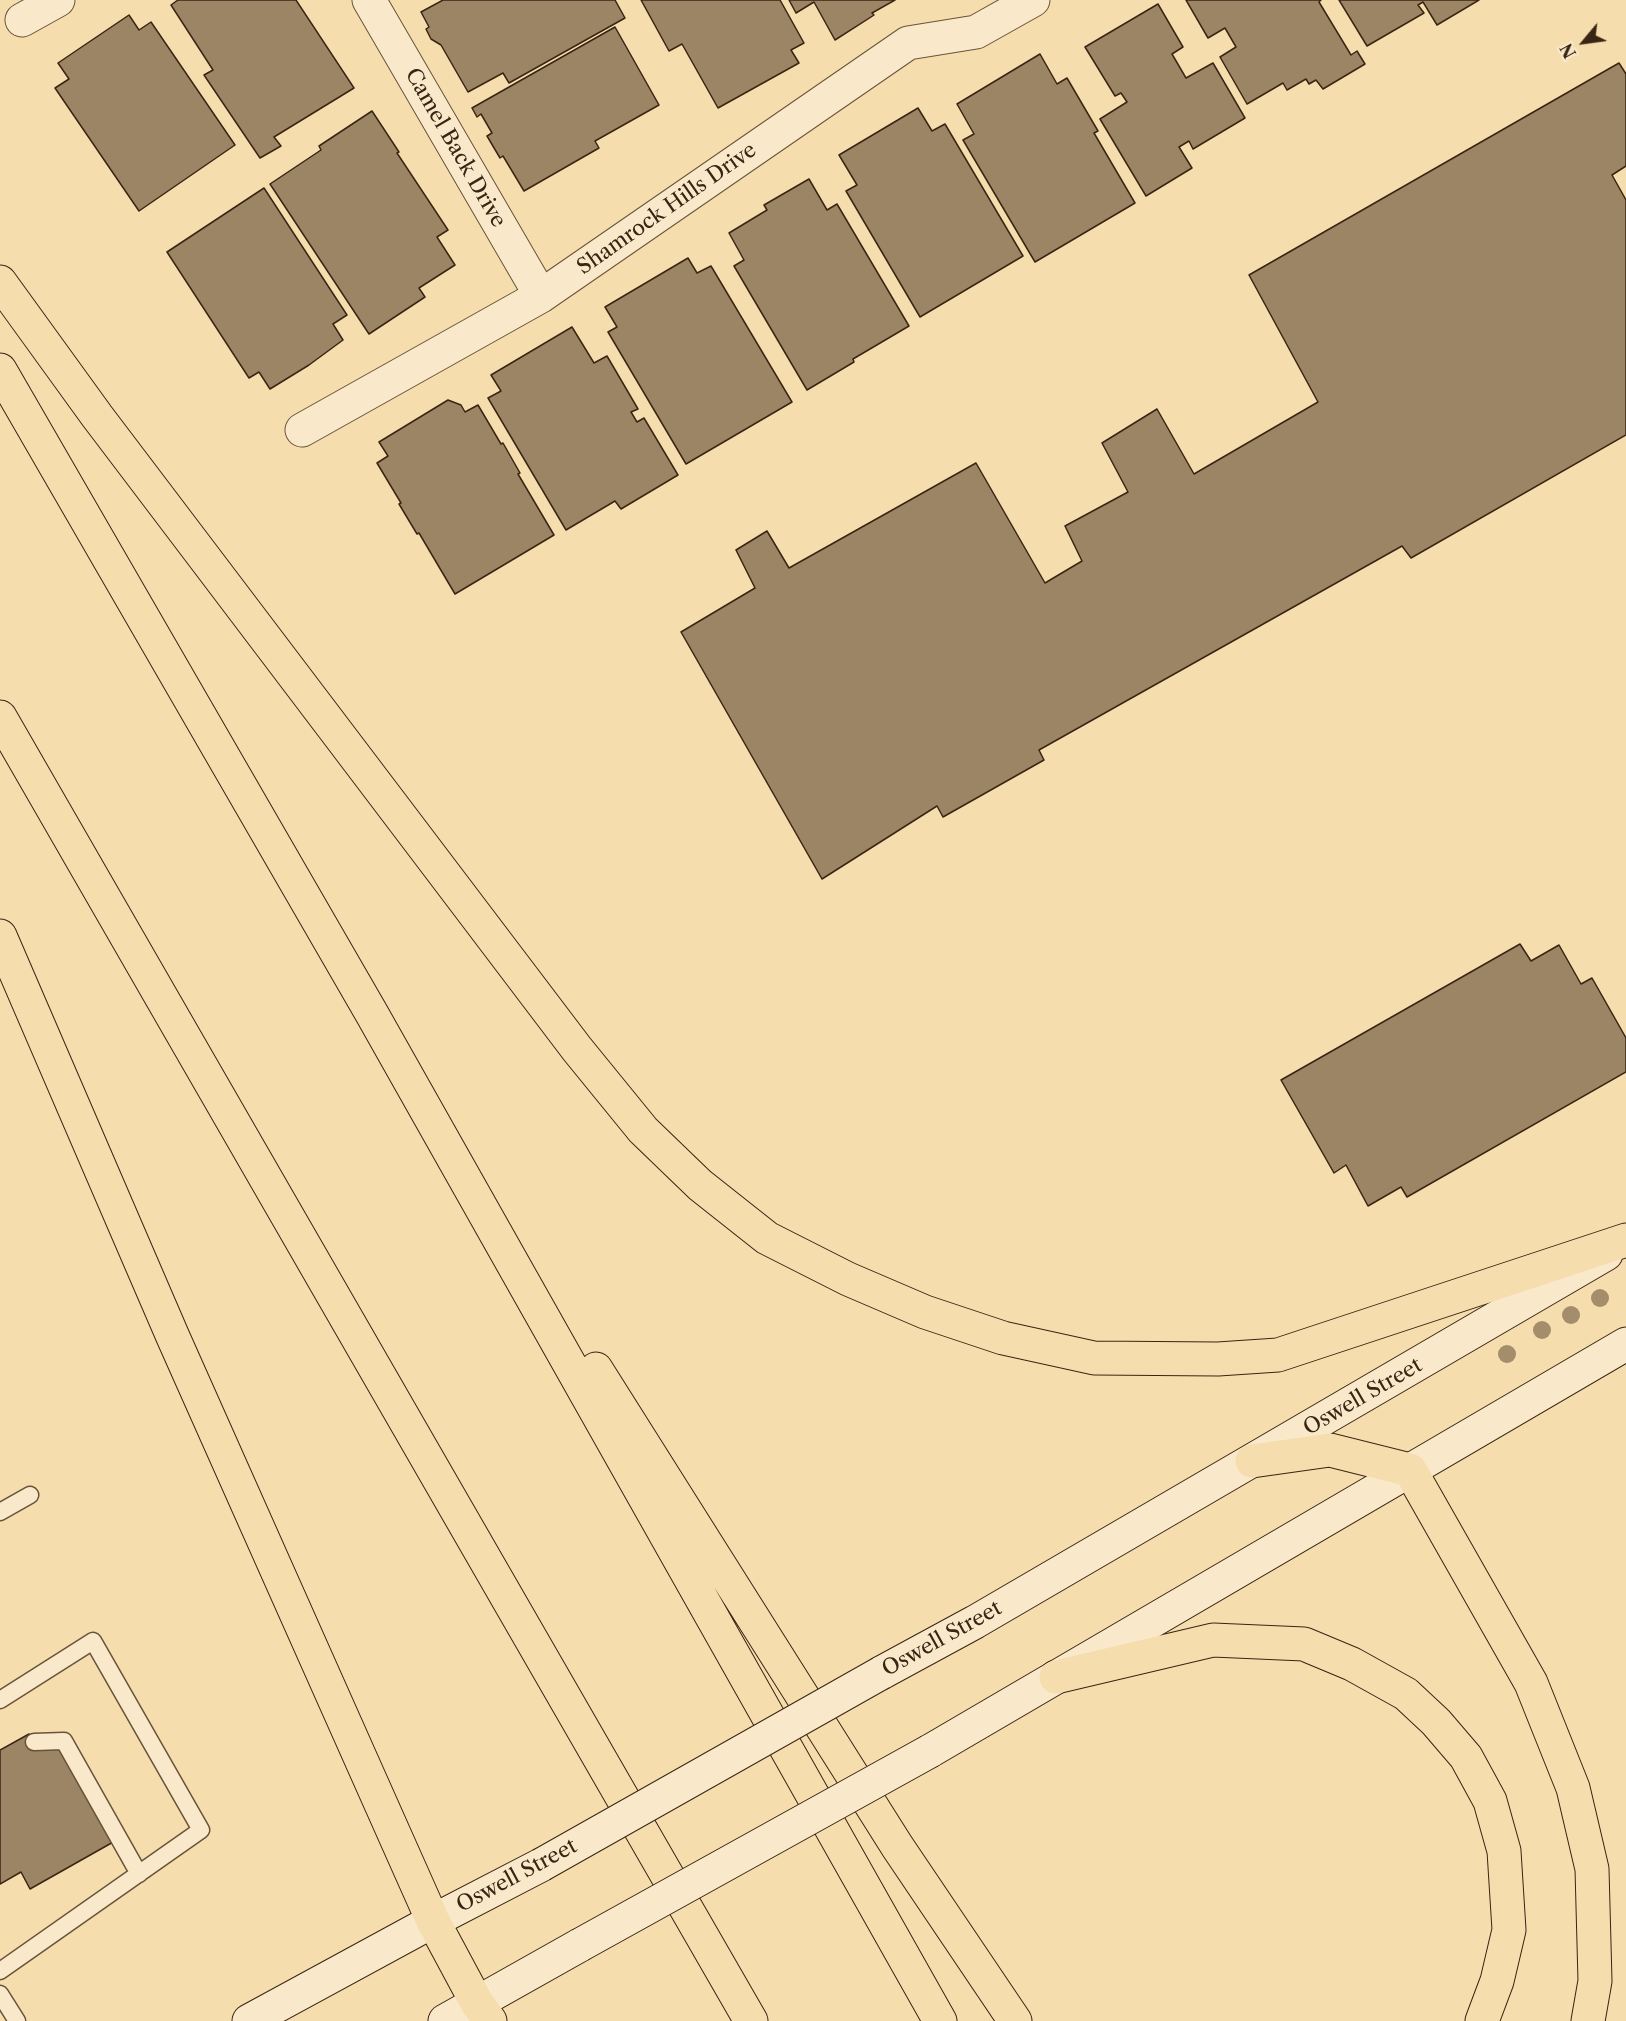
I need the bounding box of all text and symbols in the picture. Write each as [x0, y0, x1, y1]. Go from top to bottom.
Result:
north arrow [1554, 12, 1614, 72]
text: N [1556, 40, 1580, 62]
street label: Camel Back Drive [399, 64, 511, 232]
street label: Shamrock Hills Drive [573, 138, 761, 280]
street label: Oswell Street [1299, 1353, 1427, 1441]
street label: Oswell Street [878, 1596, 1006, 1682]
street label: Oswell Street [453, 1834, 581, 1918]

